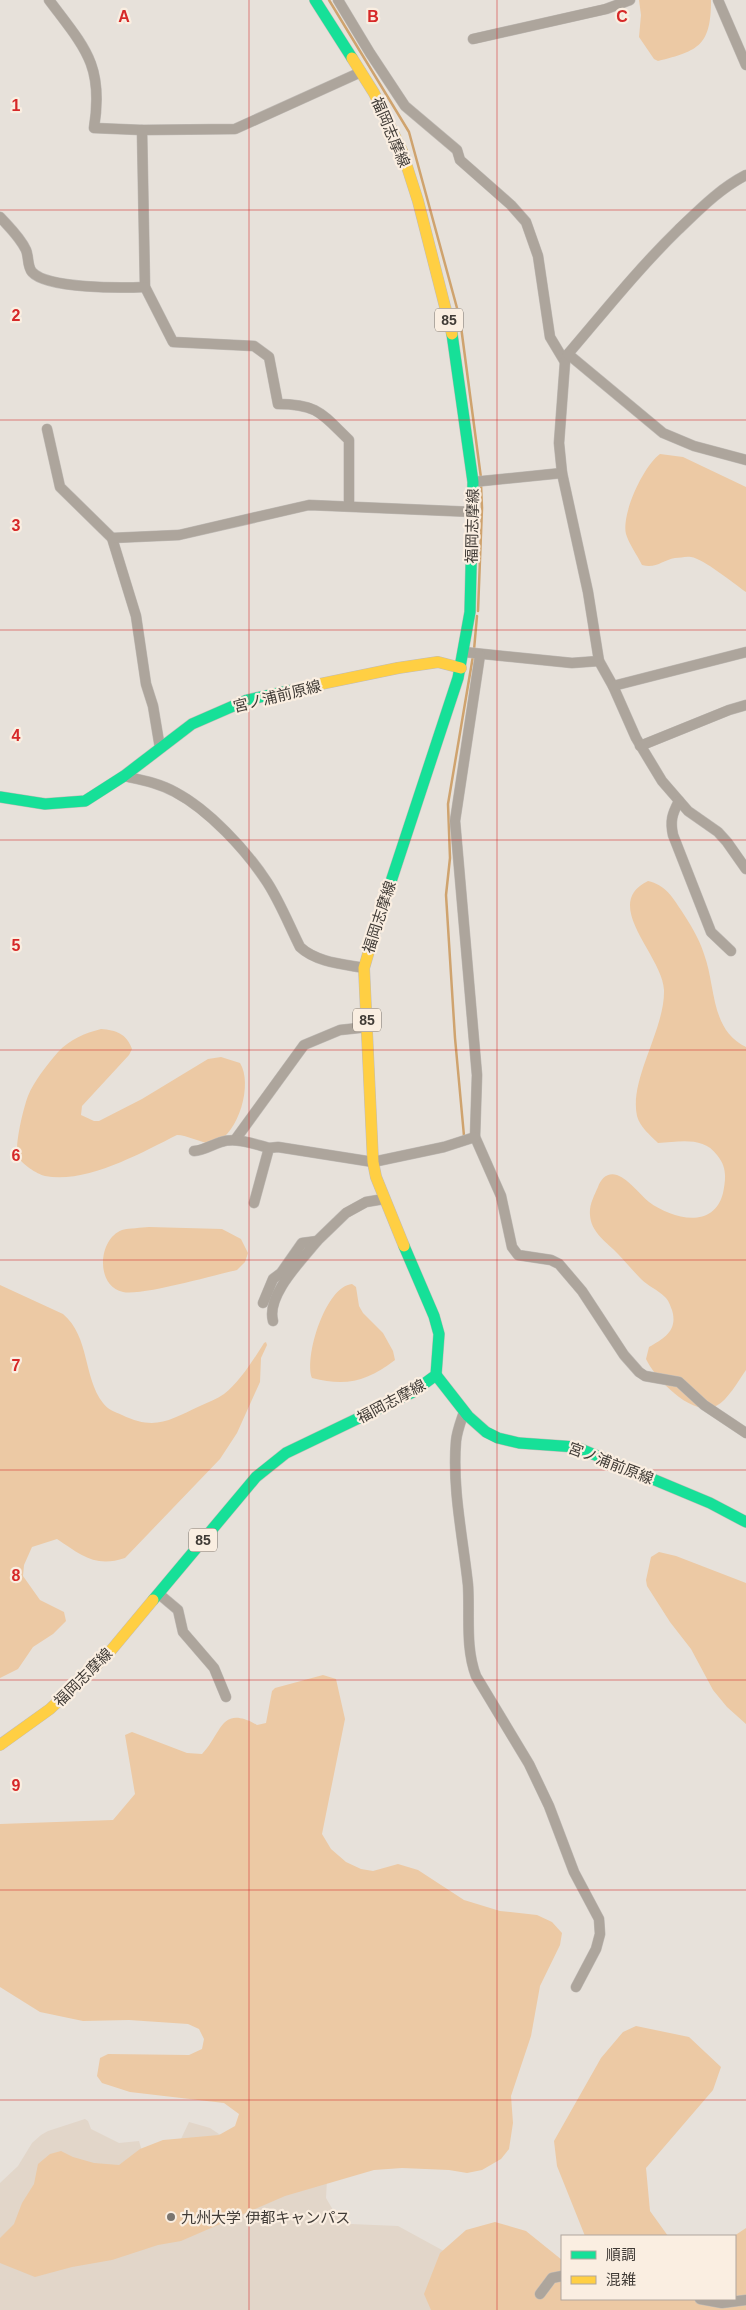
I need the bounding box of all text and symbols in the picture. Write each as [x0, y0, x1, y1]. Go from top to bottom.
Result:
text: A [118, 8, 130, 25]
text: B [367, 8, 379, 25]
text: C [616, 8, 628, 25]
street label: 福岡志摩線 [369, 94, 413, 170]
text: 1 [12, 97, 21, 114]
text: 2 [12, 307, 21, 324]
road number: 85 [435, 308, 463, 332]
street label: 福岡志摩線 [463, 488, 481, 564]
text: 3 [12, 517, 21, 534]
street label: 宮ノ浦前原線 [231, 677, 323, 715]
text: 4 [12, 727, 21, 744]
street label: 福岡志摩線 [359, 879, 399, 955]
text: 5 [12, 937, 21, 954]
road number: 85 [353, 1008, 381, 1032]
text: 6 [12, 1147, 21, 1164]
text: 7 [12, 1357, 21, 1374]
street label: 福岡志摩線 [354, 1376, 428, 1426]
street label: 宮ノ浦前原線 [566, 1439, 656, 1487]
road number: 85 [189, 1528, 217, 1552]
text: 8 [12, 1567, 21, 1584]
street label: 福岡志摩線 [50, 1644, 116, 1710]
text: 9 [12, 1777, 21, 1794]
place label: 九州大学 伊都キャンパス [181, 2209, 350, 2226]
marker: 九州大学 伊都キャンパス [165, 2211, 177, 2223]
legend [561, 2235, 736, 2300]
text: 順調 [606, 2246, 636, 2263]
text: 混雑 [606, 2271, 636, 2288]

